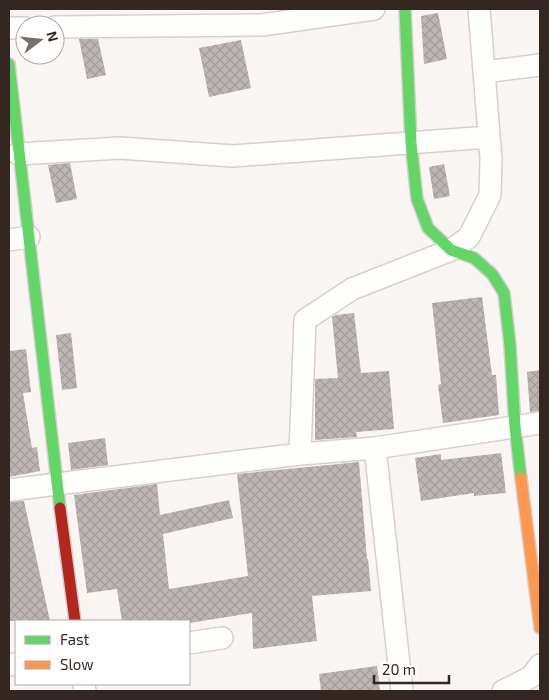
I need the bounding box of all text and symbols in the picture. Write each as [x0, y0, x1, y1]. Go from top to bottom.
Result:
north arrow [15, 15, 65, 65]
text: N [43, 29, 63, 43]
legend [15, 620, 190, 685]
text: Fast [60, 630, 90, 648]
scale bar [374, 652, 449, 684]
text: Slow [60, 655, 94, 673]
text: 20 m [382, 660, 416, 678]

